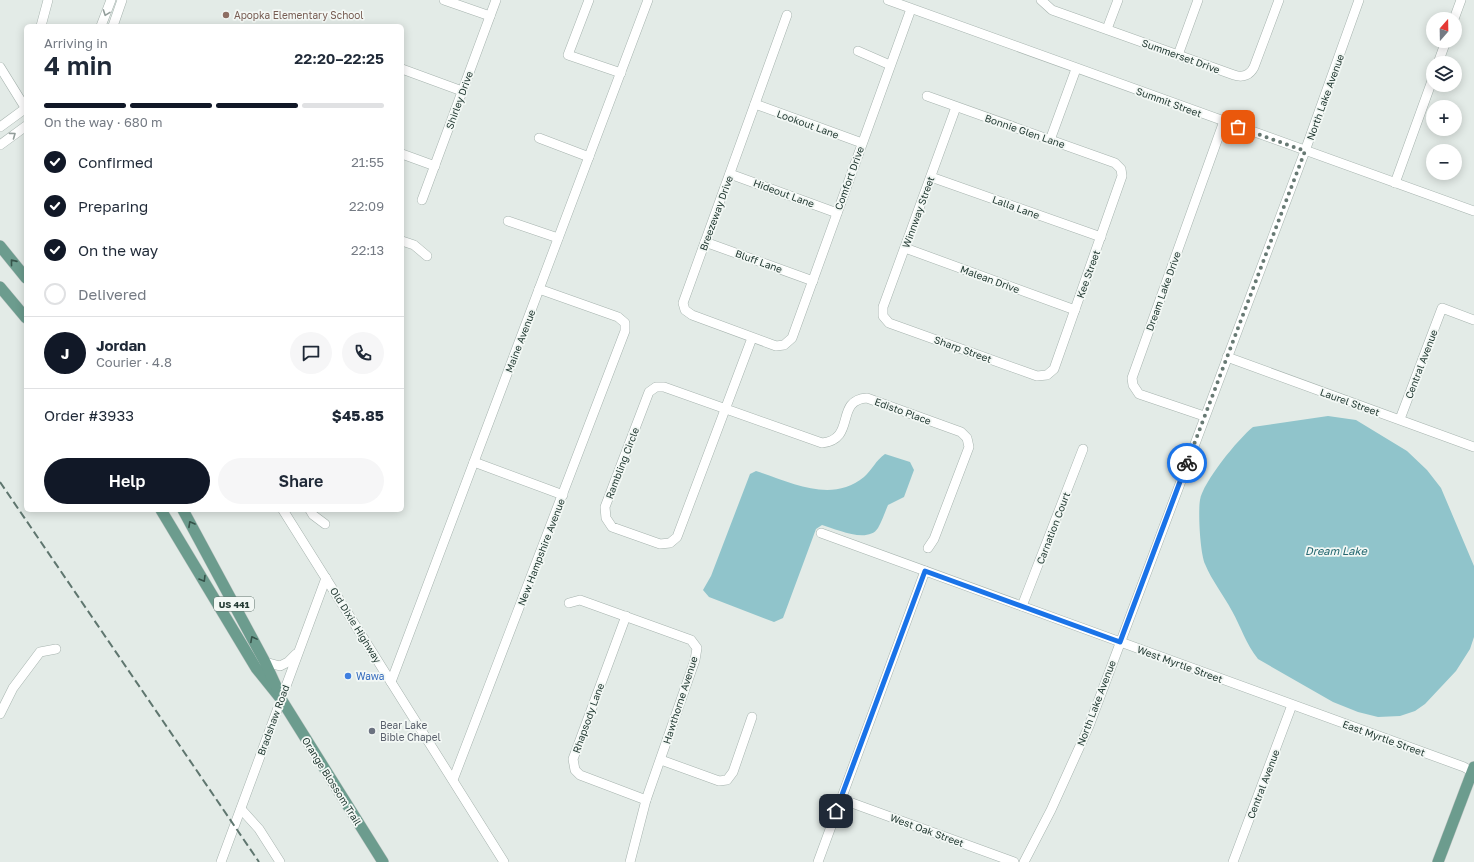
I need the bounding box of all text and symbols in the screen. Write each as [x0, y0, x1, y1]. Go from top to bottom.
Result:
one-way arrow [102, 9, 111, 16]
place label: Apopka Elementary School [234, 9, 364, 21]
marker: Apopka Elementary School [221, 10, 231, 20]
north arrow [1426, 12, 1462, 48]
map controls [1426, 12, 1462, 180]
text: Arriving in [44, 35, 108, 51]
street label: Summerset Drive [1140, 36, 1222, 76]
text: 22:20–22:25 [294, 49, 384, 67]
text: 4 min [44, 50, 112, 81]
street label: North Lake Avenue [1304, 52, 1346, 142]
button: layers [1426, 56, 1462, 92]
street label: Shirley Drive [443, 69, 475, 131]
street label: Summit Street [1135, 85, 1203, 119]
button: + [1426, 100, 1462, 136]
street label: Lookout Lane [775, 107, 841, 141]
pin [1221, 110, 1255, 144]
street label: Bonnie Glen Lane [983, 112, 1067, 150]
text: On the way · 680 m [44, 114, 163, 130]
icon: bag [1227, 116, 1249, 138]
one-way arrow [9, 132, 16, 140]
street label: Comfort Drive [832, 144, 866, 211]
button: − [1426, 144, 1462, 180]
icon: check [44, 151, 66, 173]
text: Confirmed [78, 153, 153, 171]
text: 21:55 [351, 154, 384, 170]
street label: Breezeway Drive [697, 174, 735, 252]
street label: Winnway Street [899, 174, 937, 250]
street label: Hideout Lane [752, 176, 816, 210]
street label: Lalla Lane [991, 193, 1041, 221]
icon: check [44, 195, 66, 217]
text: Preparing [78, 197, 148, 215]
text: 22:09 [349, 198, 384, 214]
icon: check [44, 239, 66, 261]
text: On the way [78, 241, 158, 259]
text: 22:13 [351, 242, 384, 258]
street label: Bluff Lane [734, 247, 784, 275]
street label: Kee Street [1074, 248, 1102, 300]
street label: Dream Lake Drive [1143, 249, 1183, 332]
one-way arrow [11, 259, 18, 266]
street label: Malean Drive [959, 263, 1021, 295]
text: Delivered [78, 285, 146, 303]
street label: Maine Avenue [502, 308, 538, 374]
street label: Central Avenue [1402, 328, 1440, 400]
button: chat [290, 332, 332, 374]
button: phone [342, 332, 384, 374]
street label: Sharp Street [933, 333, 993, 365]
text: Jordan [96, 336, 146, 354]
text: J [61, 344, 69, 362]
text: Courier · 4.8 [96, 354, 172, 370]
street label: Laurel Street [1319, 386, 1381, 418]
street label: Edisto Place [873, 395, 933, 427]
text: Order #3933 [44, 406, 134, 424]
text: $45.85 [332, 406, 384, 424]
street label: Rambling Circle [603, 425, 641, 500]
courier [1167, 443, 1207, 483]
icon: bike [1176, 452, 1198, 474]
button: Help [44, 458, 210, 504]
button: Share [218, 458, 384, 504]
street label: Carnation Court [1034, 490, 1072, 566]
street label: New Hampshire Avenue [515, 497, 567, 607]
one-way arrow [189, 521, 196, 528]
water label: Dream Lake [1305, 544, 1369, 557]
one-way arrow [198, 575, 206, 582]
street label: Old Dixie Highway [328, 585, 384, 665]
road number: US 441 [214, 597, 254, 611]
one-way arrow [250, 636, 258, 643]
street label: West Myrtle Street [1136, 643, 1224, 685]
street label: Hawthorne Avenue [660, 655, 700, 745]
street label: North Lake Avenue [1074, 658, 1118, 748]
place label: Wawa [356, 670, 384, 682]
marker: Wawa [343, 671, 353, 681]
street label: Rhapsody Lane [570, 681, 606, 755]
street label: Bradshaw Road [255, 683, 291, 757]
street label: East Myrtle Street [1341, 718, 1427, 758]
place label: Bear Lake Bible Chapel [380, 719, 441, 743]
marker: Bear Lake Bible Chapel [367, 726, 377, 736]
street label: Orange Blossom Trail [300, 735, 364, 827]
street label: Central Avenue [1244, 748, 1282, 820]
pin [819, 794, 853, 828]
icon: home [825, 800, 847, 822]
street label: West Oak Street [888, 811, 966, 849]

